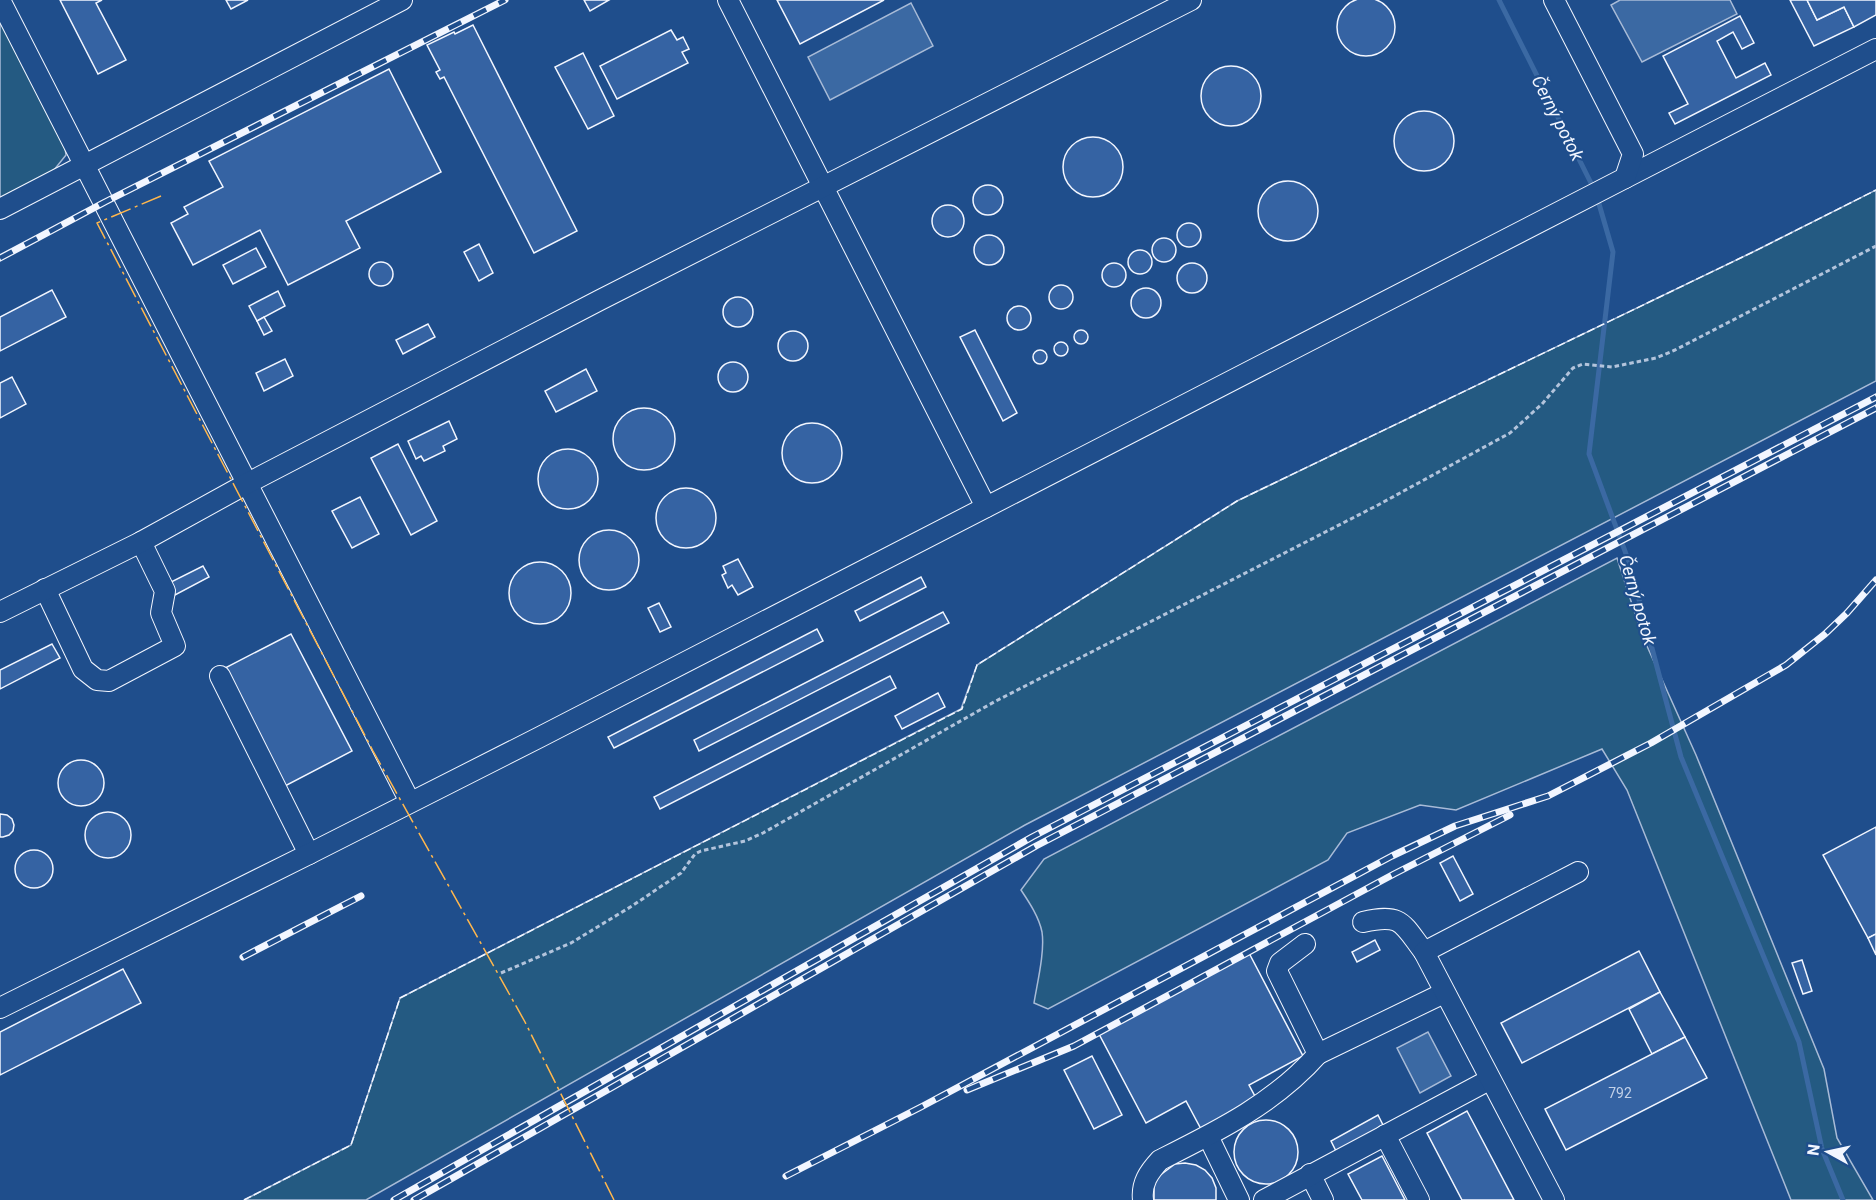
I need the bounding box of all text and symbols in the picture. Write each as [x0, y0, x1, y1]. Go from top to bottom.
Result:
water label: Černý potok [1528, 71, 1590, 165]
water label: Černý potok [1615, 552, 1662, 649]
house number: 792 [1608, 1085, 1632, 1101]
north arrow [1798, 1122, 1858, 1182]
text: N [1803, 1143, 1824, 1157]

